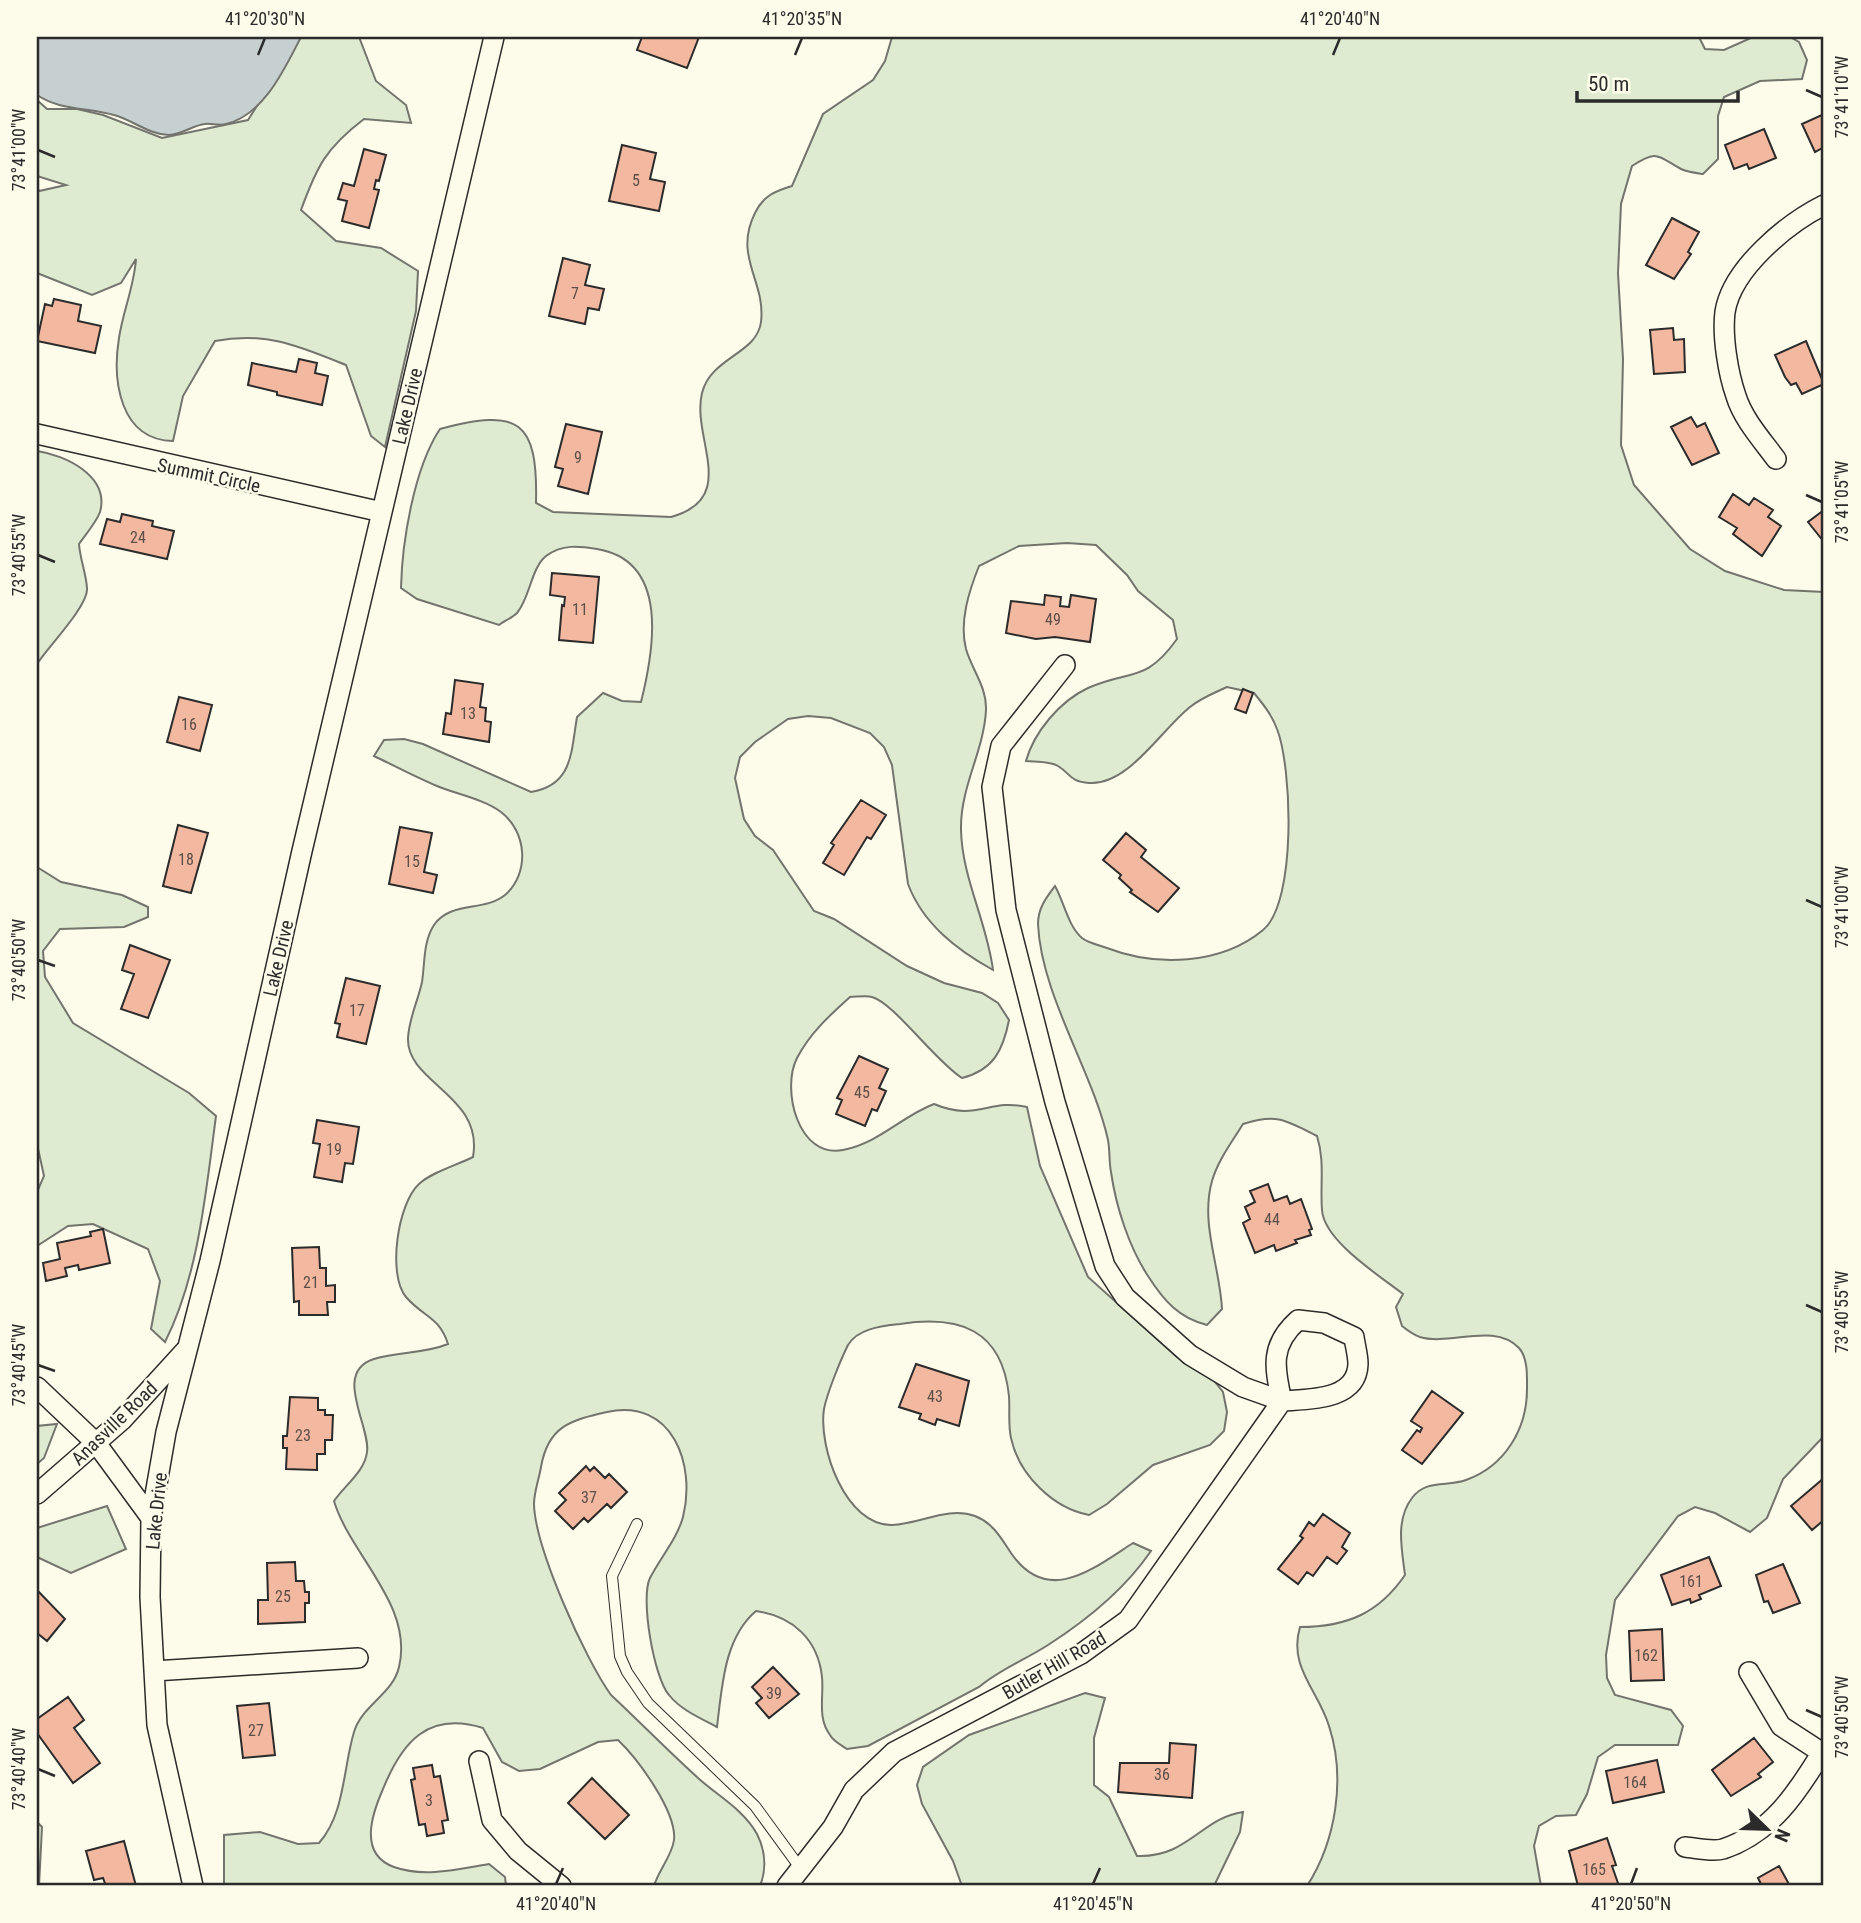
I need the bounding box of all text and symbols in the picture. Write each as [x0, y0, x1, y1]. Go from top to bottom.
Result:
text: 41°20'30"N [225, 8, 305, 29]
text: 41°20'35"N [762, 8, 842, 29]
text: 41°20'40"N [1300, 8, 1380, 29]
text: 73°41'10"W [1831, 55, 1852, 138]
scale bar [1577, 60, 1738, 104]
text: 50 m [1588, 72, 1629, 96]
text: 73°41'00"W [8, 108, 29, 191]
house number: 5 [632, 171, 640, 190]
house number: 7 [571, 284, 579, 303]
street label: Lake Drive [388, 366, 427, 447]
house number: 9 [574, 448, 582, 467]
street label: Summit Circle [155, 453, 263, 498]
text: 73°41'05"W [1831, 460, 1852, 543]
text: 73°40'55"W [8, 513, 29, 596]
house number: 24 [130, 528, 146, 547]
house number: 11 [572, 600, 588, 619]
house number: 49 [1045, 610, 1061, 629]
house number: 13 [460, 704, 476, 723]
house number: 16 [181, 715, 197, 734]
house number: 18 [178, 850, 194, 869]
house number: 15 [404, 852, 420, 871]
text: 73°41'00"W [1831, 865, 1852, 948]
text: 73°40'50"W [8, 918, 29, 1001]
street label: Lake Drive [259, 918, 298, 999]
house number: 17 [349, 1001, 365, 1020]
house number: 45 [854, 1083, 870, 1102]
house number: 19 [326, 1140, 342, 1159]
house number: 44 [1264, 1210, 1280, 1229]
text: 73°40'55"W [1831, 1270, 1852, 1353]
house number: 21 [303, 1273, 319, 1292]
text: 73°40'45"W [8, 1323, 29, 1406]
street label: Anasville Road [67, 1377, 162, 1470]
house number: 43 [927, 1387, 943, 1406]
house number: 23 [295, 1426, 311, 1445]
street label: Lake Drive [141, 1471, 172, 1551]
house number: 37 [581, 1488, 597, 1507]
house number: 161 [1679, 1572, 1703, 1591]
house number: 25 [275, 1587, 291, 1606]
street label: Butler Hill Road [998, 1626, 1110, 1704]
house number: 162 [1634, 1646, 1658, 1665]
text: 73°40'50"W [1831, 1675, 1852, 1758]
house number: 39 [766, 1684, 782, 1703]
house number: 27 [248, 1721, 264, 1740]
text: 73°40'40"W [8, 1727, 29, 1810]
house number: 36 [1154, 1765, 1170, 1784]
house number: 164 [1623, 1773, 1647, 1792]
house number: 3 [425, 1791, 433, 1810]
north arrow [1731, 1794, 1801, 1864]
text: N [1769, 1826, 1795, 1845]
house number: 165 [1582, 1860, 1606, 1879]
text: 41°20'40"N [516, 1893, 596, 1914]
text: 41°20'45"N [1053, 1893, 1133, 1914]
text: 41°20'50"N [1591, 1893, 1671, 1914]

